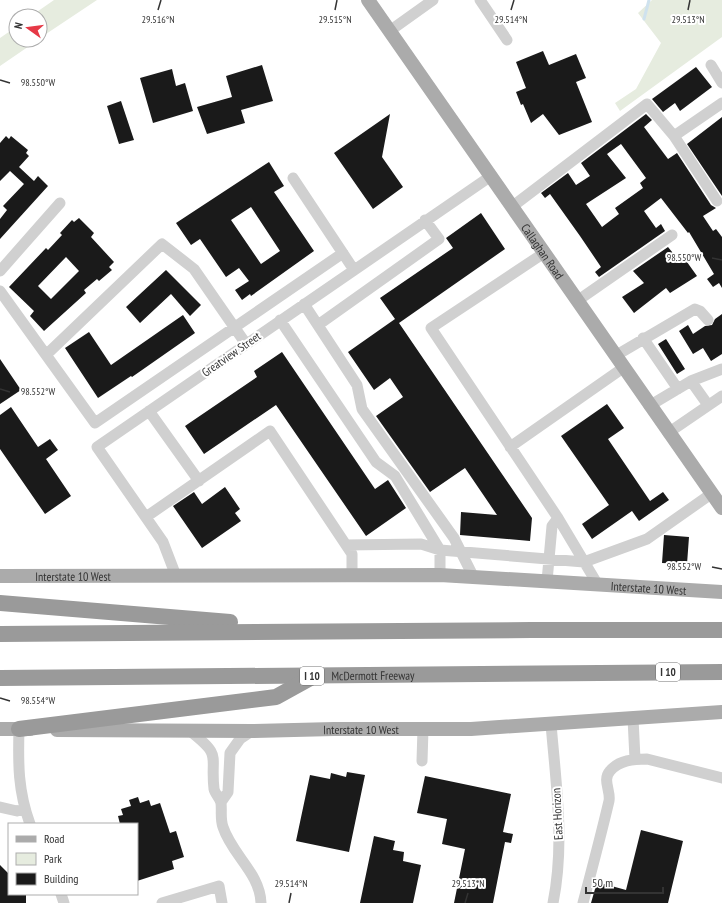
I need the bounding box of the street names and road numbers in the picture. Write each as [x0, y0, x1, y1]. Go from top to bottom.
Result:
street label: Callaghan Road [518, 220, 567, 282]
street label: Greatview Street [199, 328, 264, 380]
street label: Interstate 10 West [35, 568, 112, 583]
street label: Interstate 10 West [610, 578, 688, 597]
road number: I 10 [656, 663, 680, 681]
road number: I 10 [300, 667, 324, 685]
street label: McDermott Freeway [331, 667, 415, 683]
street label: Interstate 10 West [323, 721, 399, 737]
street label: East Horizon [548, 788, 566, 840]

